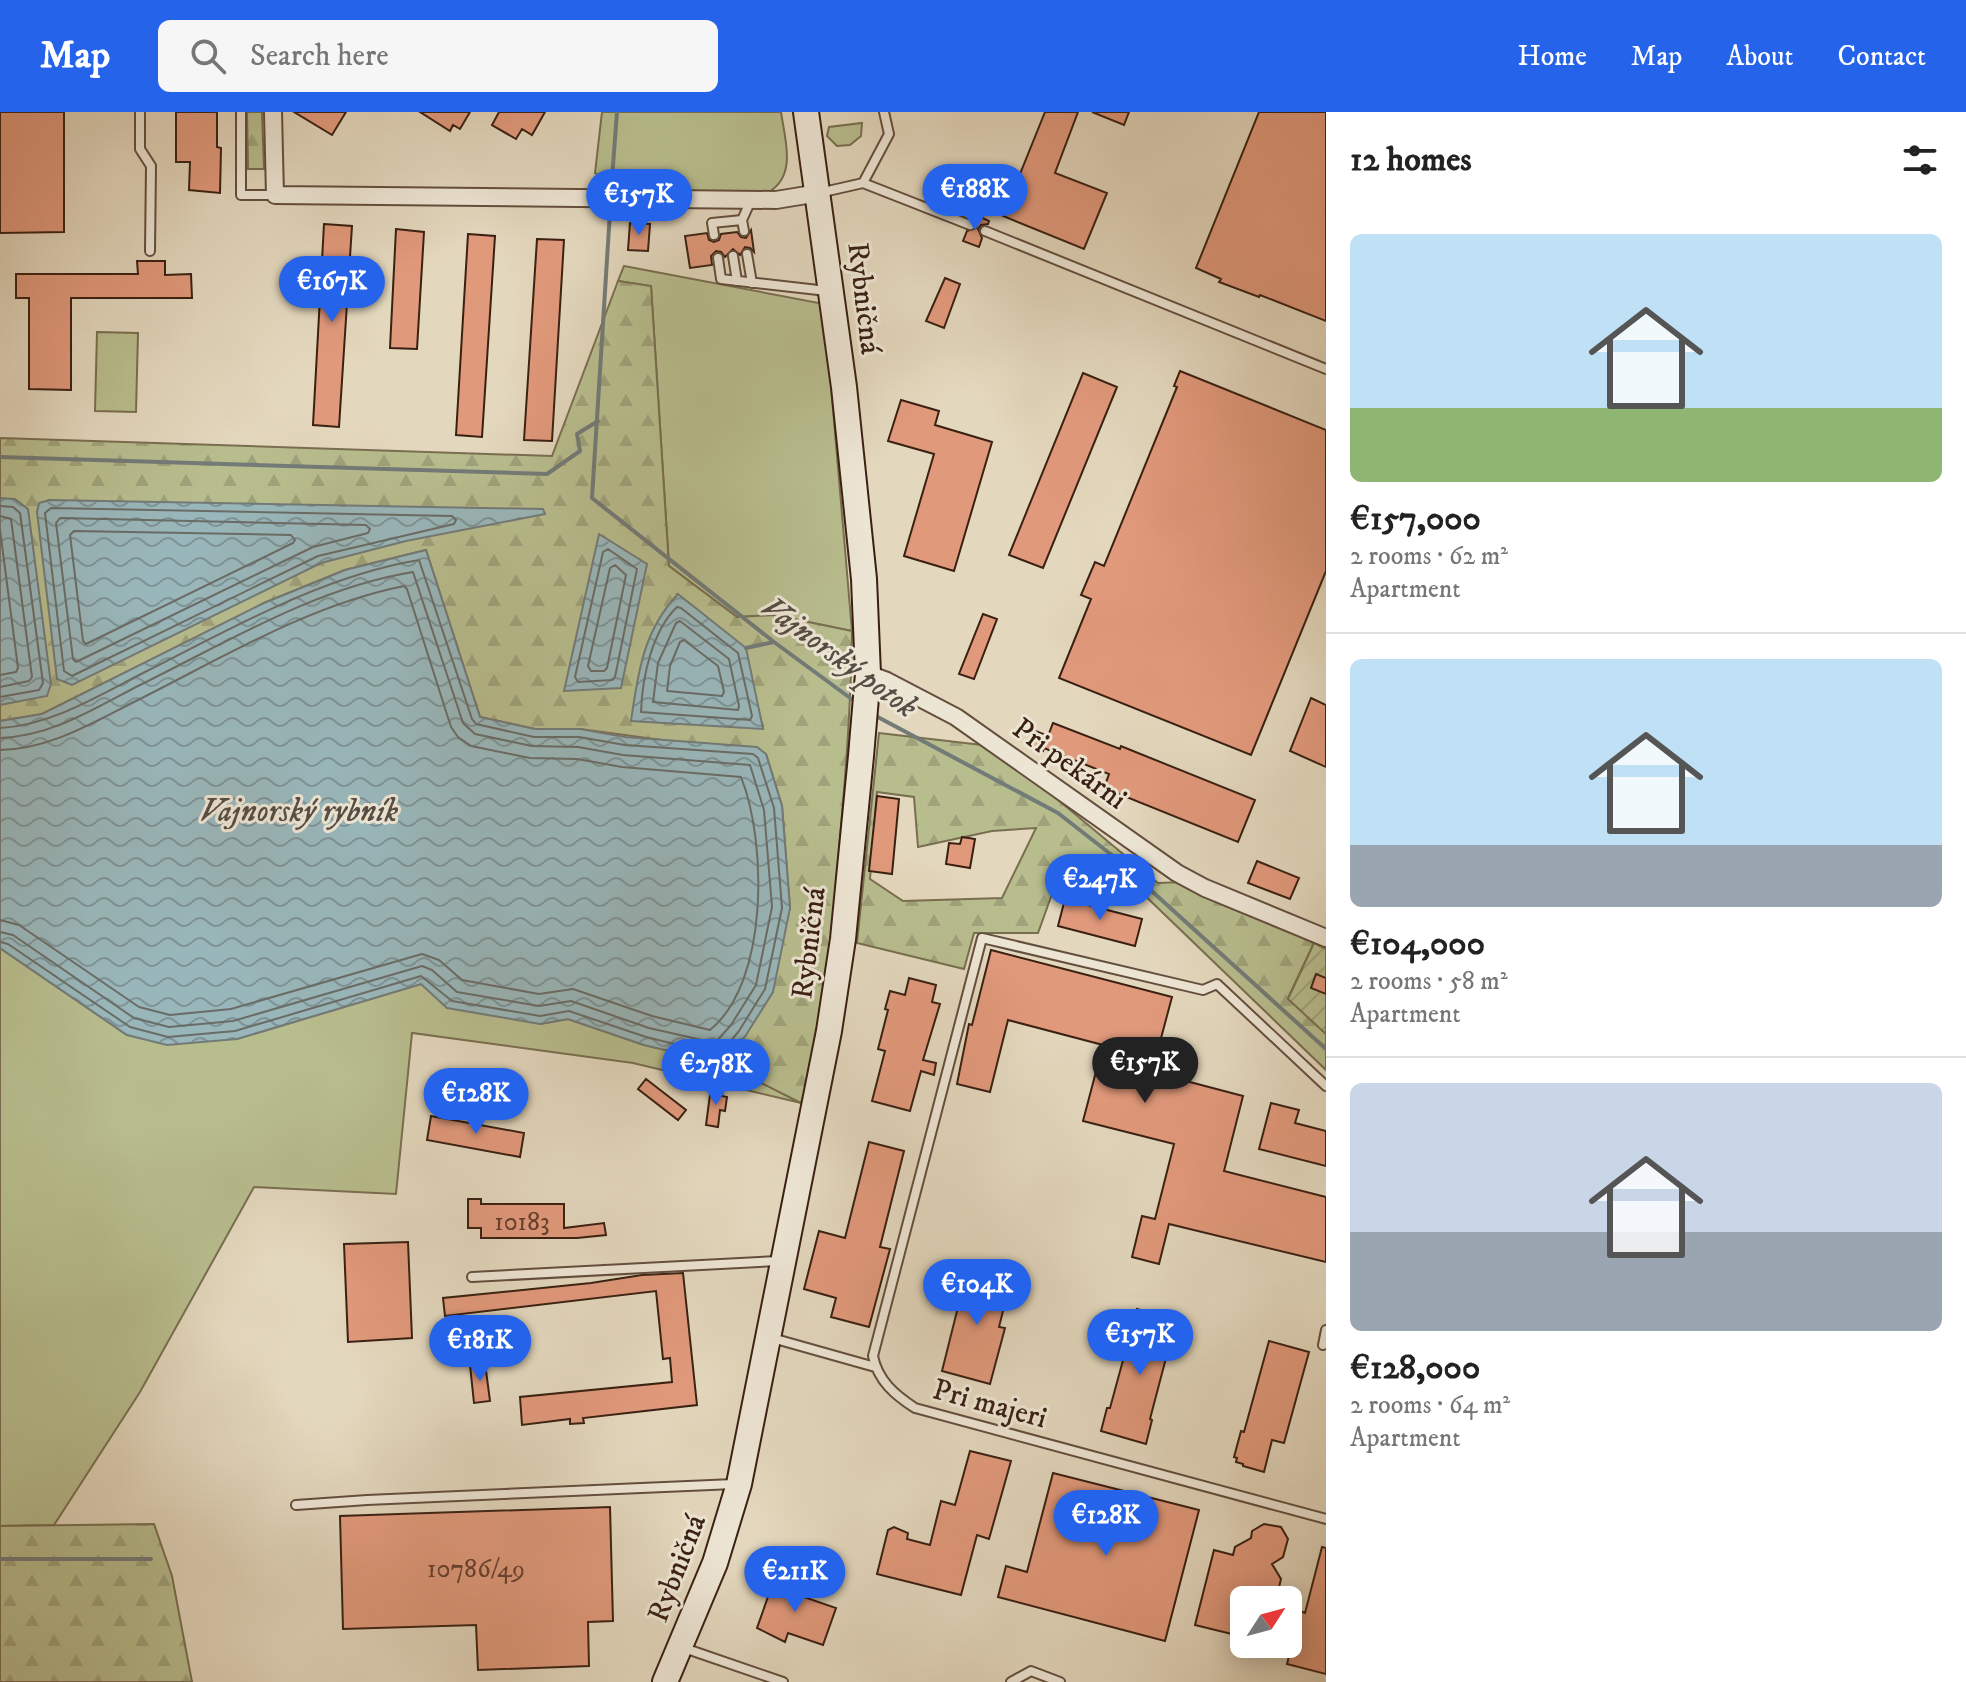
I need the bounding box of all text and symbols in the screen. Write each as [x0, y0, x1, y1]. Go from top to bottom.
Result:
search box [158, 20, 718, 92]
text: Map [40, 32, 110, 80]
icon: search [186, 34, 230, 78]
text: Search here [250, 38, 389, 75]
text: Home [1518, 39, 1587, 74]
text: Map [1631, 39, 1682, 74]
text: About [1726, 39, 1793, 74]
text: Contact [1837, 39, 1926, 74]
icon: filters [1898, 138, 1942, 182]
text: 12 homes [1350, 139, 1472, 181]
pin: €188K [919, 164, 1031, 232]
pin: €157K [583, 169, 695, 237]
text: €188K [940, 173, 1010, 206]
text: €157K [604, 178, 674, 211]
street label: Rybničná [838, 240, 889, 357]
pin: €167K [276, 256, 388, 324]
text: €167K [297, 265, 367, 298]
icon: home [1574, 286, 1718, 430]
text: €157,000 [1350, 498, 1481, 540]
text: 2 rooms · 62 m² [1350, 540, 1508, 573]
text: Apartment [1350, 573, 1461, 606]
water label: Vajnorský potok [753, 587, 925, 728]
street label: Pri pekárni [1005, 710, 1134, 818]
icon: home [1574, 711, 1718, 855]
water label: Vajnorský rybník [200, 792, 399, 832]
pin: €247K [1044, 854, 1156, 922]
text: €247K [1063, 863, 1137, 896]
street label: Rybničná [784, 885, 835, 1001]
text: €104,000 [1350, 923, 1485, 965]
text: 2 rooms · 58 m² [1350, 965, 1508, 998]
text: Apartment [1350, 998, 1461, 1031]
pin: €157K [1089, 1037, 1201, 1105]
pin: €278K [660, 1039, 772, 1107]
text: €157K [1110, 1046, 1180, 1079]
text: €278K [680, 1048, 752, 1081]
pin: €128K [420, 1068, 532, 1136]
text: €128K [442, 1077, 510, 1110]
icon: home [1574, 1135, 1718, 1279]
house number: 10183 [494, 1206, 550, 1239]
pin: €104K [921, 1259, 1033, 1327]
text: €104K [941, 1268, 1013, 1301]
pin: €157K [1084, 1309, 1196, 1377]
pin: €181K [424, 1315, 536, 1383]
text: €157K [1105, 1318, 1175, 1351]
text: €181K [447, 1324, 513, 1357]
text: €128,000 [1350, 1347, 1480, 1389]
street label: Pri majeri [929, 1371, 1051, 1437]
text: 2 rooms · 64 m² [1350, 1389, 1510, 1422]
text: Apartment [1350, 1422, 1461, 1455]
pin: €128K [1050, 1490, 1162, 1558]
text: €128K [1072, 1499, 1140, 1532]
street label: Rybničná [640, 1509, 715, 1628]
pin: €211K [739, 1546, 851, 1614]
house number: 10786/49 [427, 1553, 525, 1586]
text: €211K [762, 1555, 828, 1588]
north arrow [1230, 1586, 1302, 1658]
map controls [1230, 1586, 1302, 1658]

